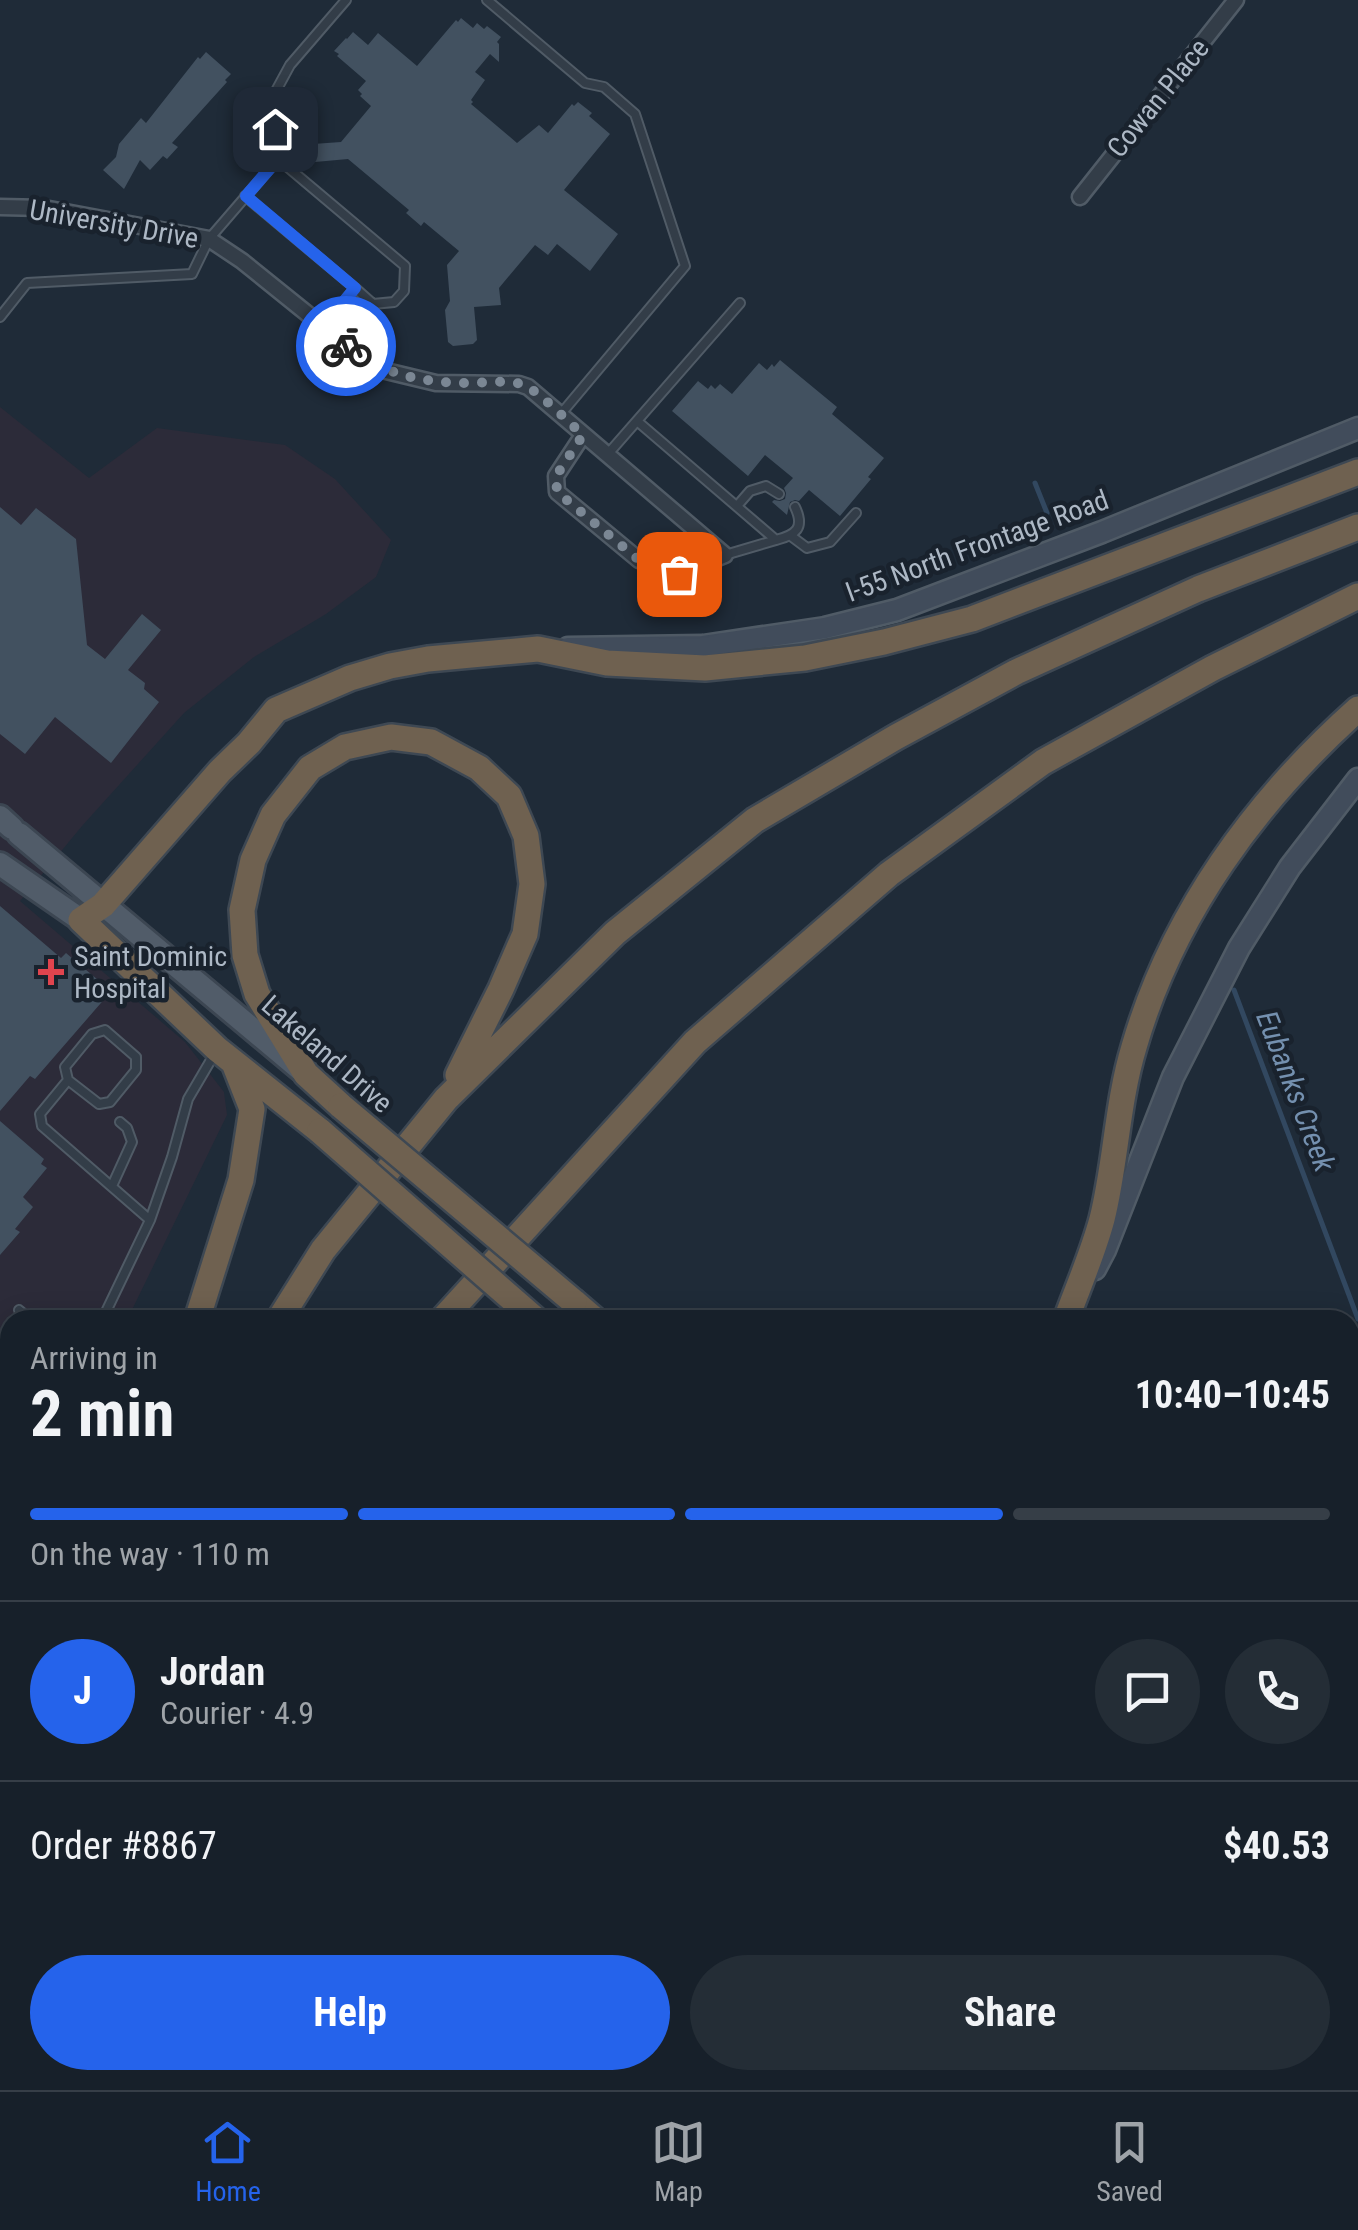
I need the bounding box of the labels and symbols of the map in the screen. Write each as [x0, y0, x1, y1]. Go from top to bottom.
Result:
street label: Cowan Place [1100, 32, 1216, 164]
pin [233, 87, 318, 172]
street label: University Drive [27, 193, 201, 255]
courier [296, 296, 396, 396]
street label: I-55 North Frontage Road [841, 483, 1113, 609]
pin [637, 532, 722, 617]
place label: Saint Dominic Hospital [74, 940, 227, 1005]
marker: Saint Dominic Hospital [38, 959, 64, 985]
street label: Lakeland Drive [255, 988, 399, 1120]
water label: Eubanks Creek [1249, 1006, 1343, 1177]

